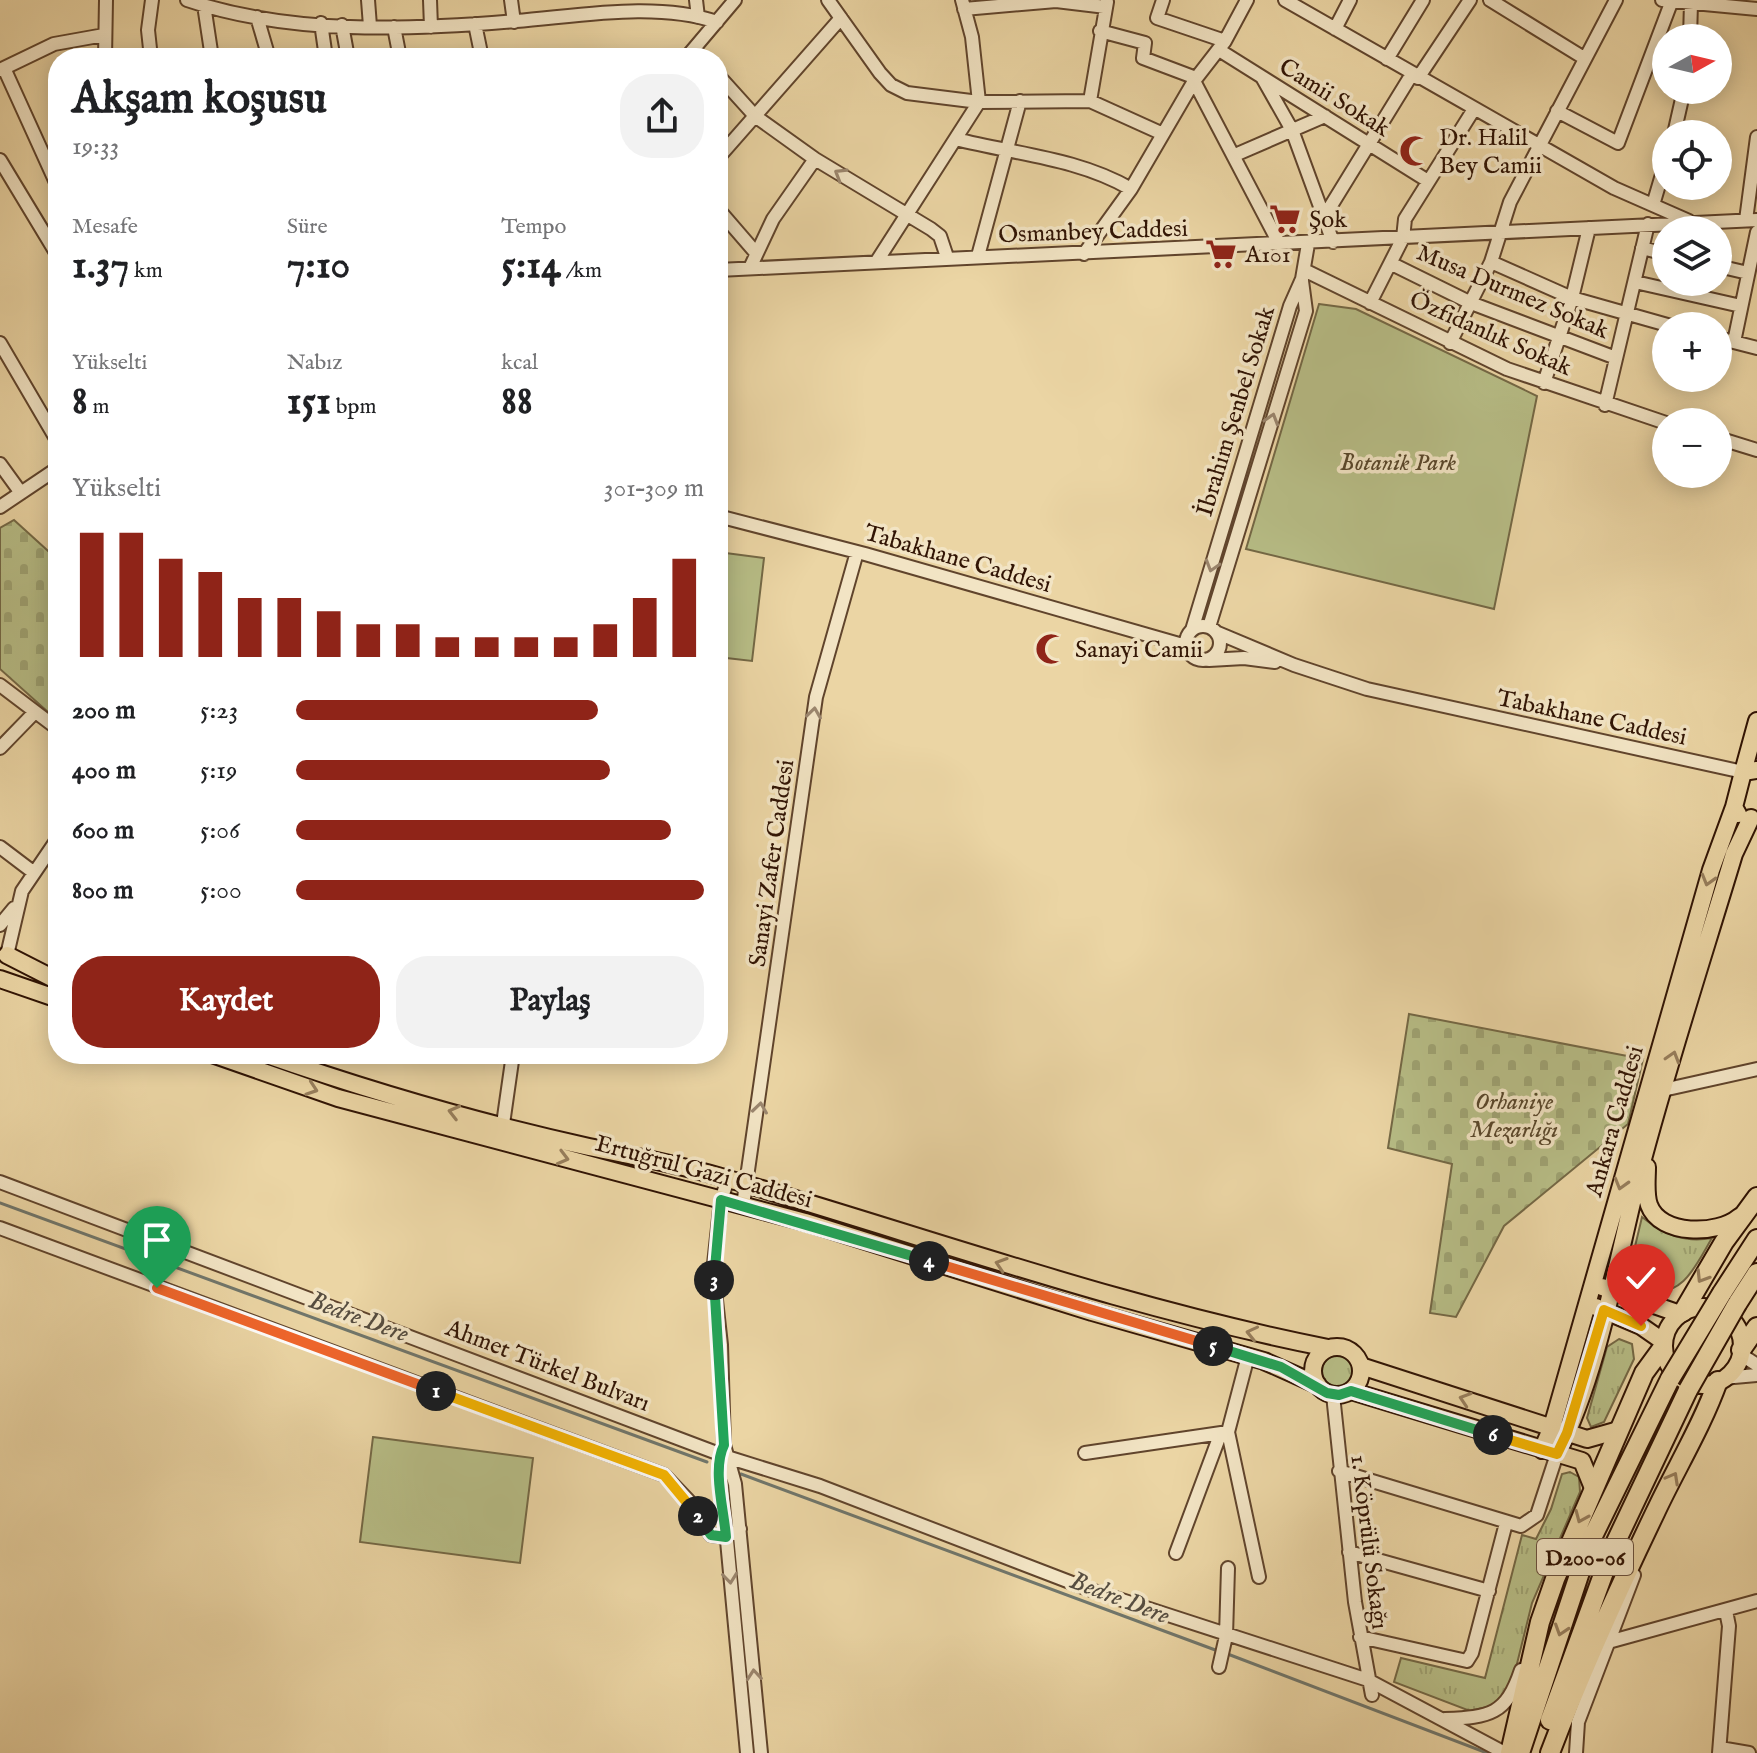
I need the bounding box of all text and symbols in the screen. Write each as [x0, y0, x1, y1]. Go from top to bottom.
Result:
north arrow [1652, 24, 1732, 104]
map controls [1652, 24, 1732, 488]
street label: Camii Sokak [1273, 52, 1396, 145]
text: Akşam koşusu [72, 72, 327, 128]
button: share [620, 74, 704, 158]
button: locate [1652, 120, 1732, 200]
place label: Dr. Halil Bey Camii [1439, 123, 1542, 182]
text: 19:33 [72, 130, 119, 163]
mosque icon: Dr. Halil Bey Camii [1398, 134, 1432, 168]
one-way arrow [834, 169, 849, 184]
supermarket icon: Şok [1268, 202, 1302, 236]
place label: Şok [1309, 205, 1347, 236]
text: Mesafe [72, 213, 138, 241]
text: Süre [287, 213, 328, 241]
text: Tempo [501, 213, 566, 241]
street label: Osmanbey Caddesi [998, 214, 1188, 251]
button: layers [1652, 216, 1732, 296]
supermarket icon: A101 [1204, 237, 1238, 271]
street label: Musa Durmez Sokak [1411, 238, 1614, 347]
place label: A101 [1244, 240, 1291, 271]
text: 1.37 [72, 241, 129, 292]
text: 7:10 [287, 241, 350, 292]
text: 5:14 [501, 241, 561, 292]
text: km [129, 257, 163, 285]
text: /km [561, 257, 602, 285]
street label: Özfidanlık Sokak [1404, 285, 1576, 384]
street label: İbrahim Şenbel Sokak [1190, 302, 1283, 520]
button: + [1652, 312, 1732, 392]
text: Yükselti [72, 349, 147, 377]
text: Nabız [287, 349, 342, 377]
text: kcal [501, 349, 538, 377]
text: 8 [72, 377, 88, 428]
text: 151 [287, 377, 331, 428]
text: 88 [501, 377, 533, 428]
text: m [88, 393, 109, 421]
text: bpm [331, 393, 376, 421]
button: − [1652, 408, 1732, 488]
one-way arrow [1263, 412, 1279, 426]
park label: Botanik Park [1340, 448, 1457, 479]
text: Yükselti [72, 472, 161, 505]
text: 301–309 m [604, 472, 704, 505]
street label: Tabakhane Caddesi [860, 518, 1055, 601]
one-way arrow [1205, 559, 1221, 573]
mosque icon: Sanayi Camii [1034, 632, 1068, 666]
place label: Sanayi Camii [1075, 635, 1203, 666]
street label: Tabakhane Caddesi [1494, 683, 1689, 754]
text: 200 m [72, 694, 136, 727]
text: 5:23 [200, 694, 238, 727]
one-way arrow [805, 706, 822, 720]
text: 400 m [72, 754, 136, 787]
text: 5:19 [200, 754, 237, 787]
street label: Sanayi Zafer Caddesi [743, 758, 802, 969]
text: 600 m [72, 814, 134, 847]
text: 5:06 [200, 814, 240, 847]
one-way arrow [1701, 873, 1717, 886]
text: 800 m [72, 874, 134, 907]
text: 5:00 [200, 874, 242, 907]
button: Kaydet [72, 956, 380, 1048]
button: Paylaş [396, 956, 704, 1048]
street label: Ankara Caddesi [1579, 1042, 1652, 1201]
one-way arrow [1664, 1050, 1680, 1064]
one-way arrow [304, 1079, 318, 1095]
park label: Orhaniye Mezarlığı [1470, 1087, 1558, 1146]
one-way arrow [751, 1101, 768, 1115]
one-way arrow [448, 1104, 462, 1121]
street label: Ertuğrul Gazi Caddesi [592, 1129, 816, 1216]
one-way arrow [555, 1148, 569, 1165]
one-way arrow [1614, 1177, 1631, 1190]
pin [123, 1206, 191, 1288]
icon: arrive [135, 1218, 179, 1262]
pin: 4 [909, 1241, 949, 1281]
pin [1607, 1244, 1675, 1326]
text: 4 [924, 1247, 934, 1275]
icon: check [1619, 1256, 1663, 1300]
one-way arrow [995, 1257, 1008, 1273]
pin: 3 [694, 1260, 734, 1300]
text: 3 [710, 1266, 718, 1294]
one-way arrow [1697, 1268, 1712, 1282]
water label: Bedre Dere [304, 1284, 413, 1351]
street label: Ahmet Türkel Bulvarı [440, 1313, 654, 1420]
one-way arrow [1245, 1325, 1259, 1342]
pin: 5 [1193, 1326, 1233, 1366]
text: 5 [1209, 1332, 1217, 1360]
pin: 1 [416, 1371, 456, 1411]
text: 1 [432, 1377, 440, 1405]
one-way arrow [1459, 1392, 1472, 1408]
pin: 6 [1473, 1415, 1513, 1455]
text: 6 [1488, 1421, 1498, 1449]
street label: 1. Köprülü Sokağı [1342, 1453, 1395, 1631]
one-way arrow [1663, 1472, 1679, 1486]
pin: 2 [678, 1496, 718, 1536]
text: 2 [693, 1502, 703, 1530]
one-way arrow [1574, 1509, 1590, 1524]
road number: D200-06 [1537, 1539, 1633, 1575]
water label: Bedre Dere [1065, 1564, 1174, 1633]
one-way arrow [722, 1571, 739, 1584]
one-way arrow [1554, 1622, 1570, 1636]
one-way arrow [746, 1668, 763, 1681]

